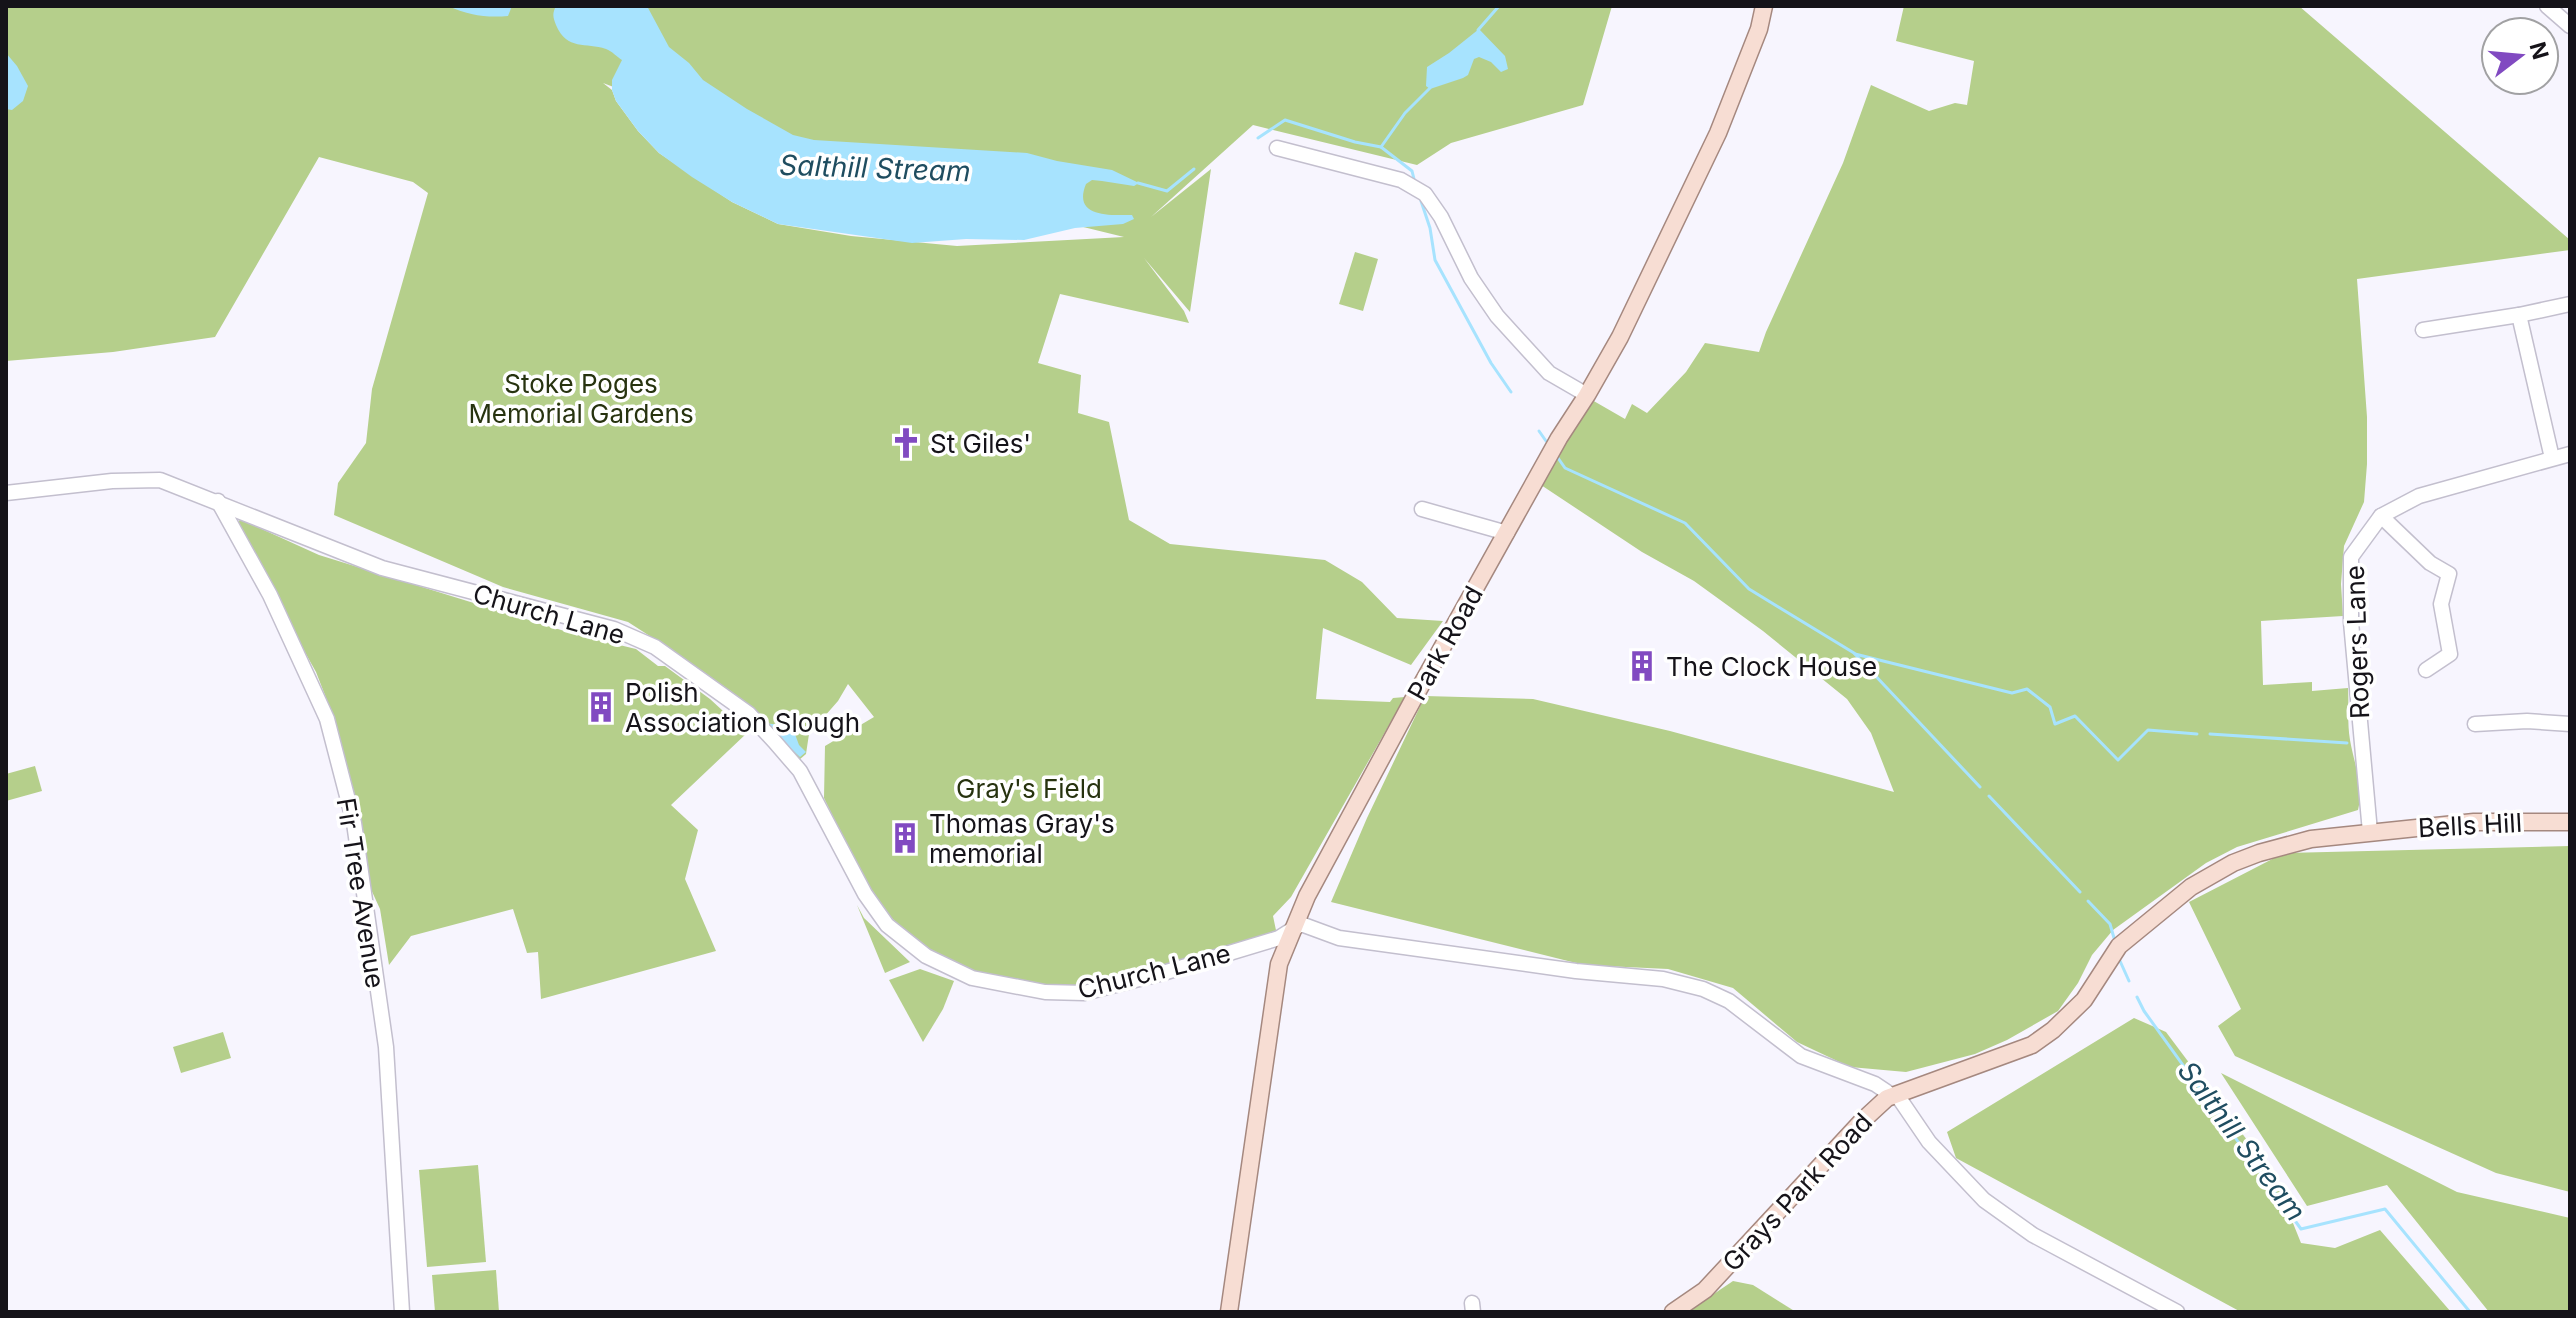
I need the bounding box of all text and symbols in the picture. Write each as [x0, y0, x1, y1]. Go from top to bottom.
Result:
north arrow [2480, 16, 2560, 96]
text: N [2524, 39, 2554, 62]
water label: Salthill Stream [779, 148, 971, 188]
park label: Stoke Poges Memorial Gardens [468, 368, 694, 429]
church icon: St Giles' [889, 426, 923, 460]
place label: St Giles' [930, 428, 1031, 459]
street label: Rogers Lane [2339, 565, 2375, 719]
street label: Church Lane [470, 578, 628, 650]
street label: Park Road [1401, 581, 1489, 705]
building icon: The Clock House [1625, 649, 1659, 683]
place label: The Clock House [1666, 651, 1877, 682]
place label: Polish Association Slough [625, 677, 860, 738]
building icon: Polish Association Slough [584, 690, 618, 724]
park label: Gray's Field [956, 773, 1102, 804]
street label: Fir Tree Avenue [331, 796, 391, 990]
street label: Bells Hill [2417, 807, 2523, 843]
place label: Thomas Gray's memorial [929, 808, 1115, 869]
building icon: Thomas Gray's memorial [888, 821, 922, 855]
street label: Church Lane [1074, 937, 1234, 1005]
water label: Salthill Stream [2171, 1054, 2313, 1228]
street label: Grays Park Road [1716, 1107, 1878, 1277]

